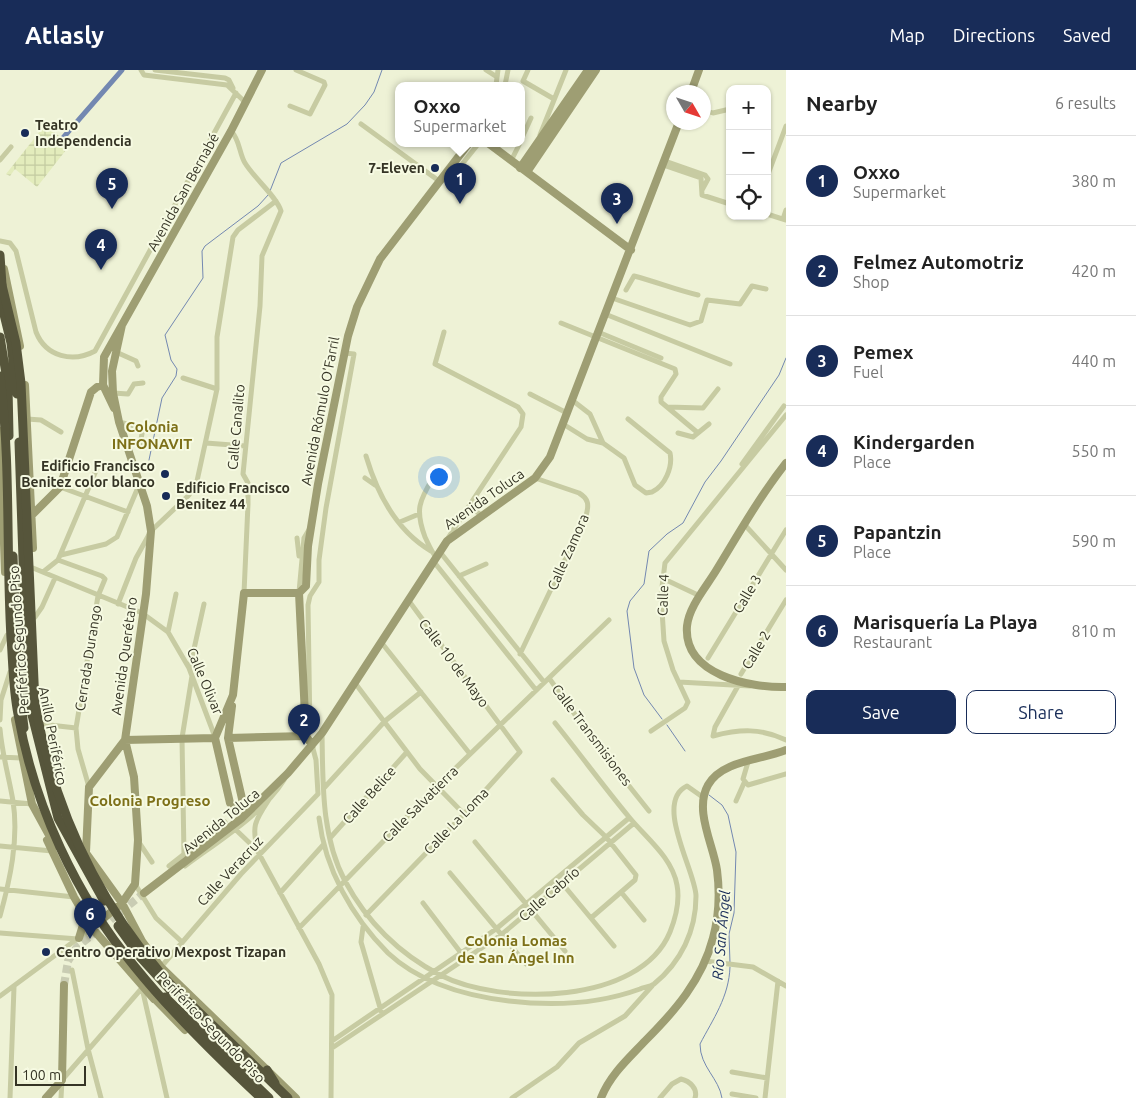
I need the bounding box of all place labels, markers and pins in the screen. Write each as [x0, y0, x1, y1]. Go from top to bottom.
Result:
place label: Teatro Independencia [35, 117, 132, 149]
marker: Teatro Independencia [19, 127, 31, 139]
place label: 7-Eleven [368, 160, 425, 176]
marker: 7-Eleven [429, 162, 441, 174]
pin: 1 [444, 163, 476, 204]
pin: 5 [96, 168, 128, 209]
pin: 3 [601, 183, 633, 224]
pin: 4 [85, 229, 117, 270]
place label: Edificio Francisco Benitez color blanco [21, 458, 155, 490]
marker: Edificio Francisco Benitez color blanco [159, 468, 171, 480]
place label: Edificio Francisco Benitez 44 [176, 480, 290, 512]
marker: Edificio Francisco Benitez 44 [160, 490, 172, 502]
pin: 2 [288, 704, 320, 745]
pin: 6 [74, 898, 106, 939]
place label: Centro Operativo Mexpost Tizapan [56, 944, 286, 960]
marker: Centro Operativo Mexpost Tizapan [40, 946, 52, 958]

